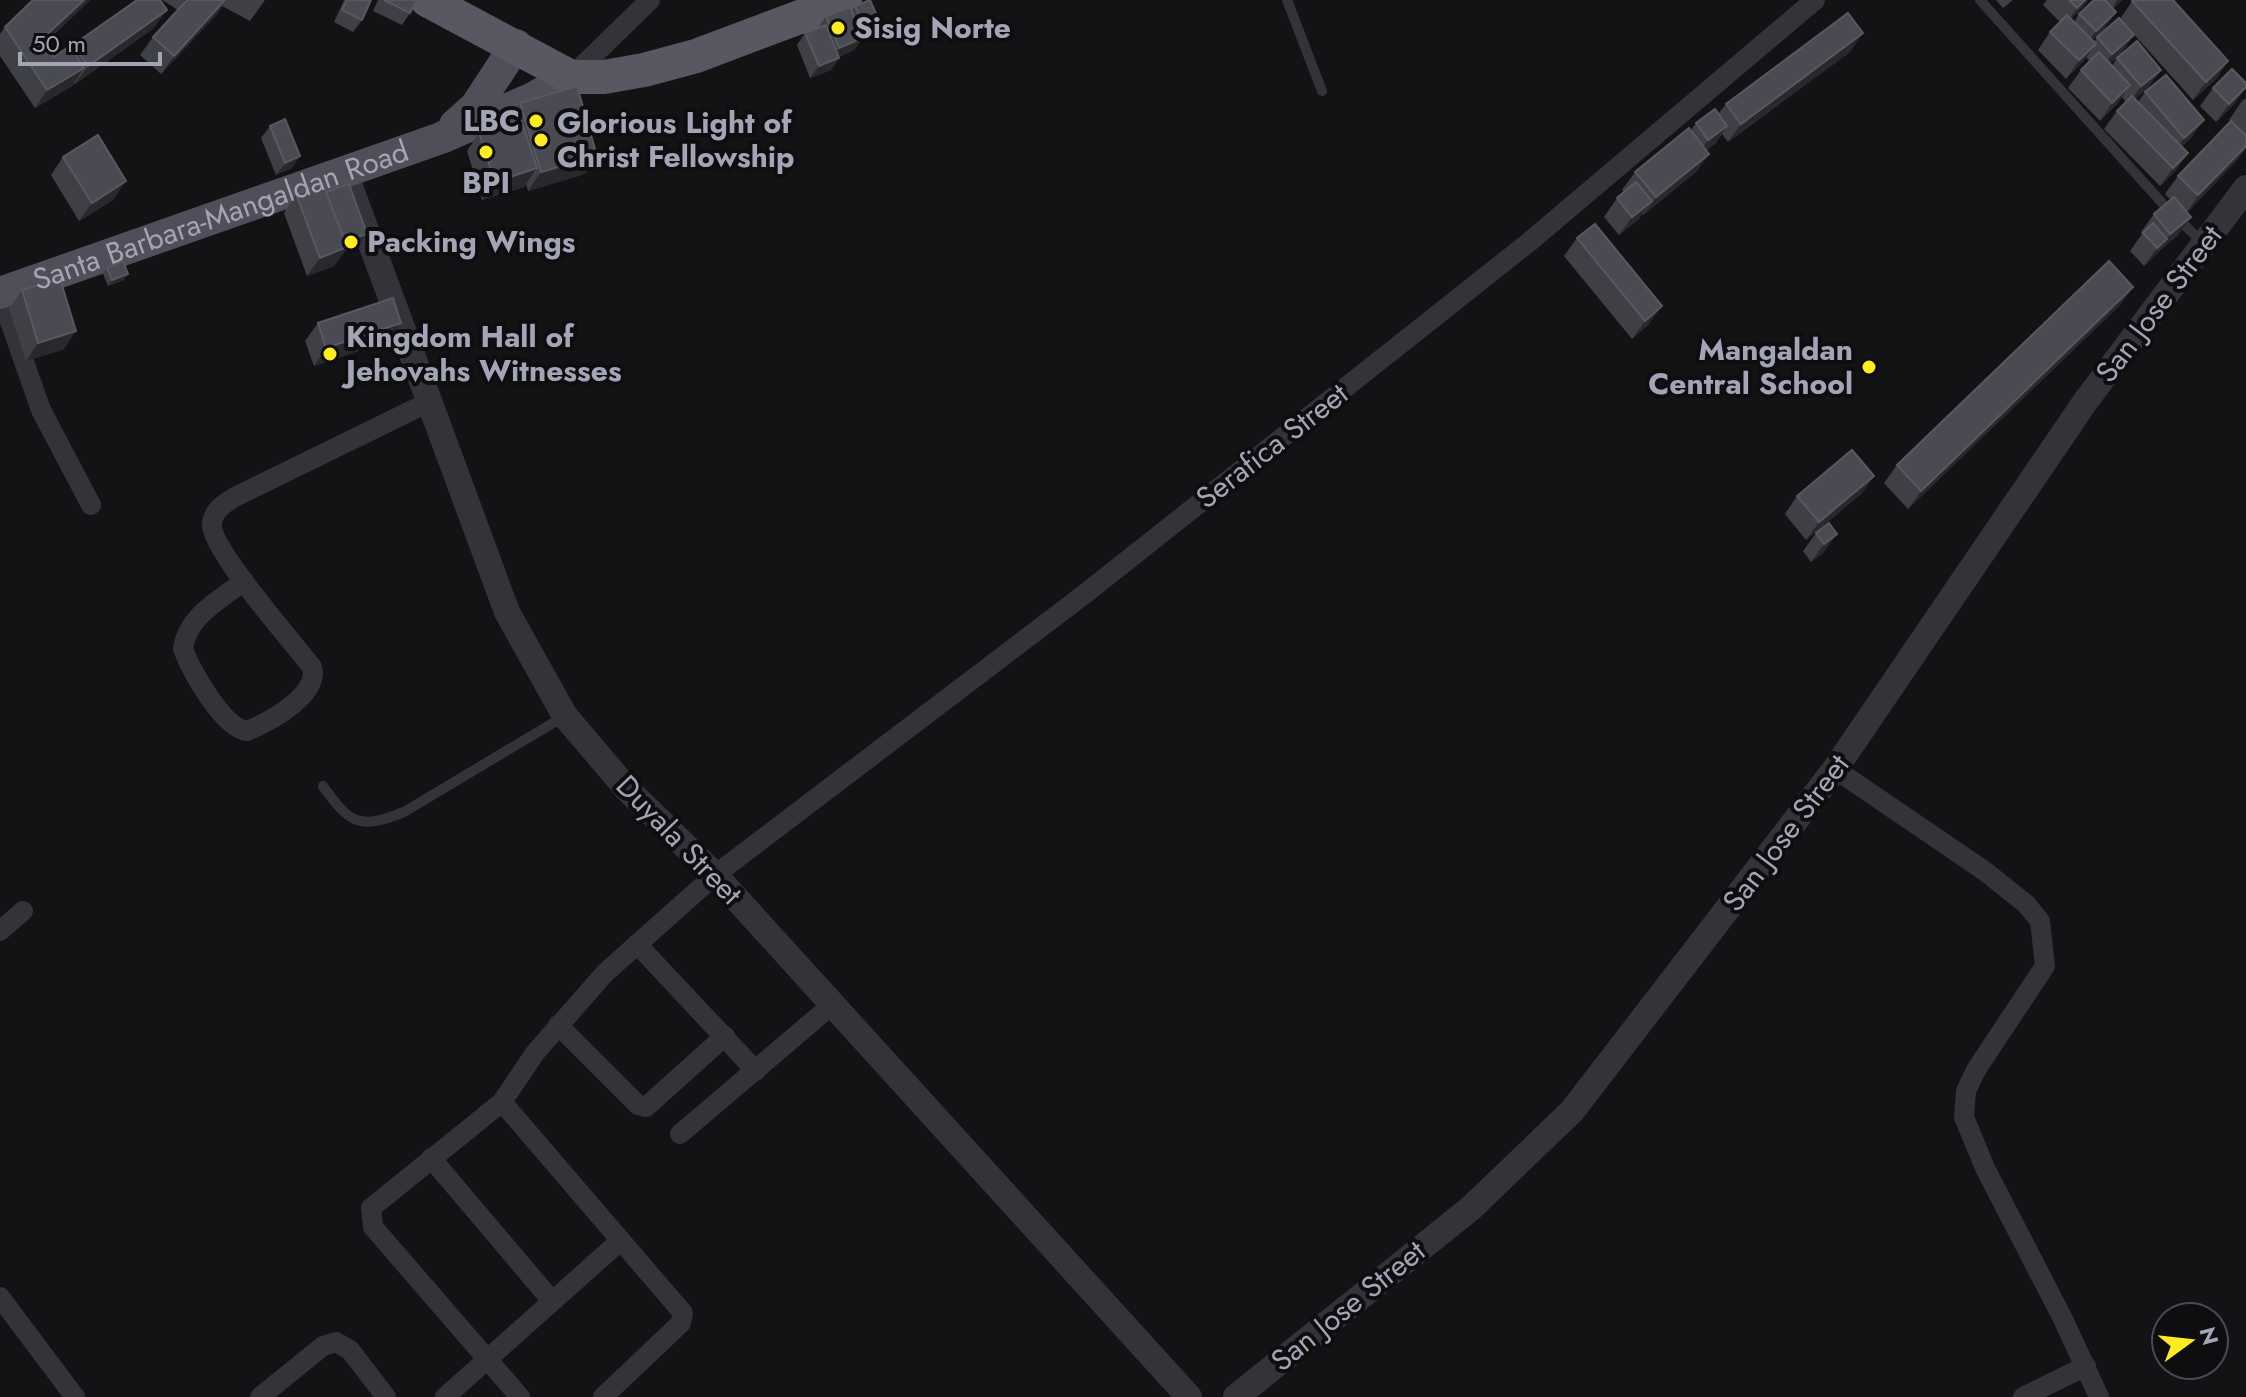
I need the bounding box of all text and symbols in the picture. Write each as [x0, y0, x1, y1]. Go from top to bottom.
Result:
place label: Sisig Norte [854, 6, 1011, 49]
scale bar [20, 16, 160, 66]
marker: Sisig Norte [829, 19, 847, 37]
text: 50 m [32, 26, 86, 61]
place label: LBC [463, 99, 520, 142]
place label: Glorious Light of Christ Fellowship [557, 101, 795, 178]
marker: LBC [527, 112, 545, 130]
street label: Santa Barbara-Mangaldan Road [27, 129, 414, 301]
marker: Glorious Light of Christ Fellowship [532, 131, 550, 149]
marker: BPI [477, 143, 495, 161]
place label: BPI [462, 161, 510, 204]
street label: San Jose Street [2085, 215, 2233, 391]
place label: Packing Wings [367, 220, 575, 263]
marker: Packing Wings [342, 233, 360, 251]
place label: Kingdom Hall of Jehovahs Witnesses [341, 315, 622, 392]
place label: Mangaldan Central School [1648, 328, 1853, 405]
marker: Kingdom Hall of Jehovahs Witnesses [321, 345, 339, 363]
marker: Mangaldan Central School [1860, 358, 1878, 376]
street label: Serafica Street [1187, 372, 1357, 519]
street label: San Jose Street [1712, 744, 1860, 920]
street label: Duyala Street [606, 765, 753, 915]
street label: San Jose Street [1261, 1229, 1435, 1381]
north arrow [2150, 1301, 2230, 1381]
text: N [2192, 1323, 2227, 1348]

